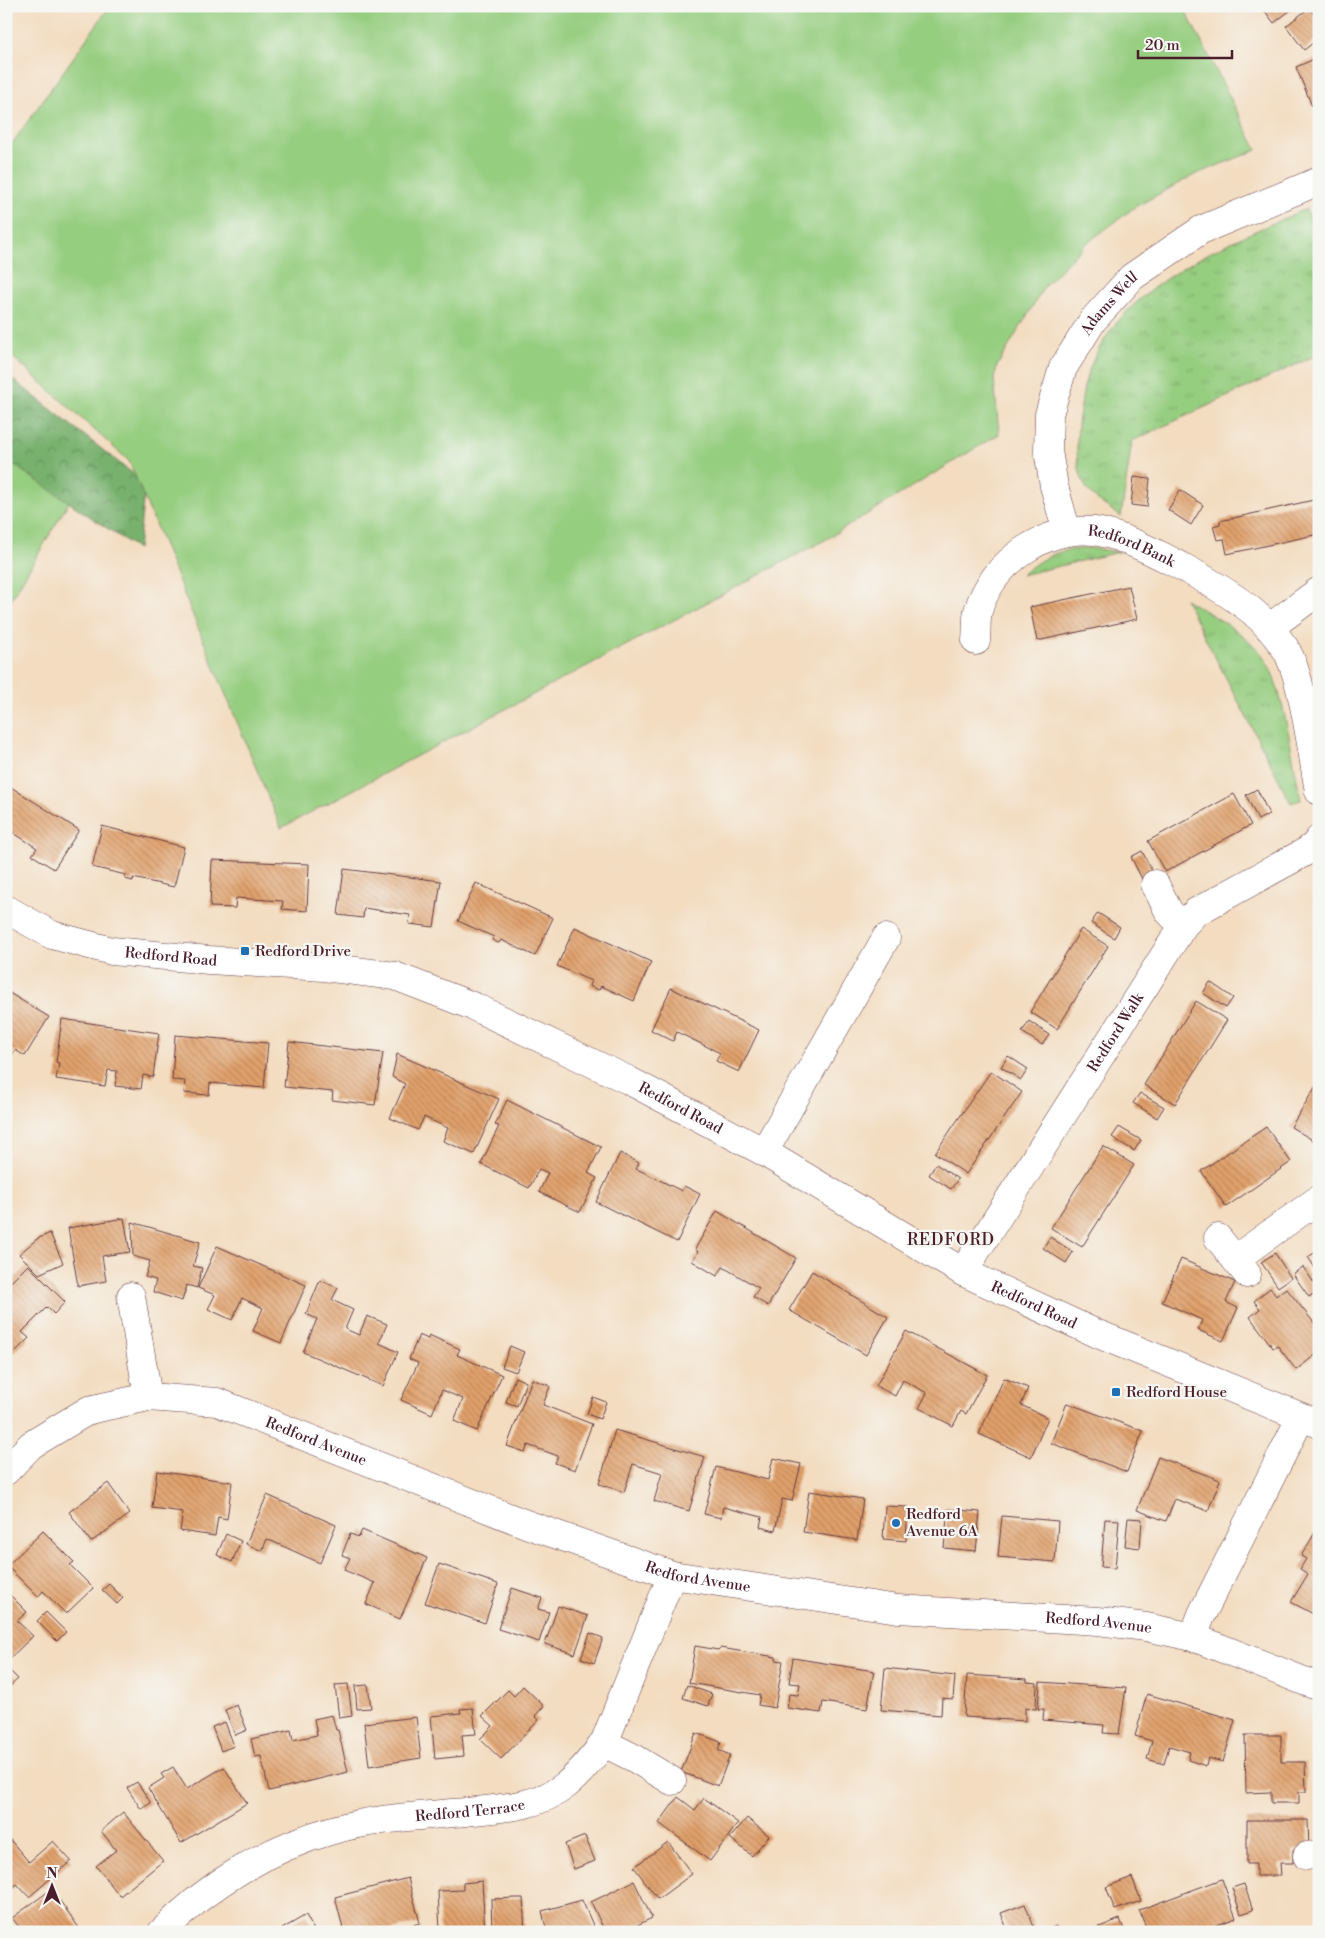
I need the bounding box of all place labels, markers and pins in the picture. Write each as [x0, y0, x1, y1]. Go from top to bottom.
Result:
place label: Redford Drive [255, 942, 351, 961]
marker: Redford Drive [239, 945, 251, 957]
place label: Redford House [1126, 1383, 1227, 1402]
marker: Redford House [1110, 1386, 1122, 1398]
place label: Redford Avenue 6A [905, 1505, 979, 1541]
marker: Redford Avenue 6A [890, 1517, 902, 1529]

